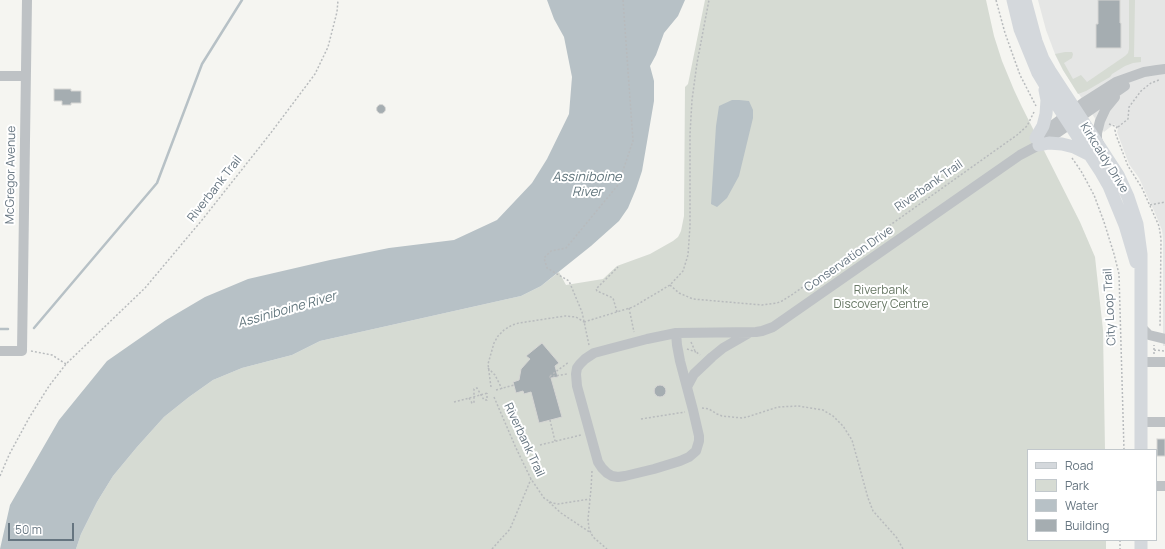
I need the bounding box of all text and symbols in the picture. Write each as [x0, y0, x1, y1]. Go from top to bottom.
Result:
street label: Kirkcaldy Drive [1077, 120, 1131, 196]
street label: McGregor Avenue [3, 126, 19, 224]
street label: Riverbank Trail [185, 153, 245, 225]
street label: Riverbank Trail [892, 157, 966, 215]
water label: Assiniboine River [552, 169, 622, 200]
street label: Conservation Drive [802, 223, 896, 295]
street label: City Loop Trail [1101, 268, 1119, 346]
park label: Riverbank Discovery Centre [834, 284, 928, 312]
water label: Assiniboine River [236, 288, 338, 332]
street label: Riverbank Trail [501, 401, 547, 479]
legend [1027, 449, 1157, 541]
text: Road [1065, 457, 1093, 474]
text: Park [1065, 477, 1089, 494]
text: Water [1065, 497, 1098, 514]
scale bar [10, 515, 76, 541]
text: Building [1065, 517, 1109, 534]
text: 50 m [15, 521, 42, 538]

